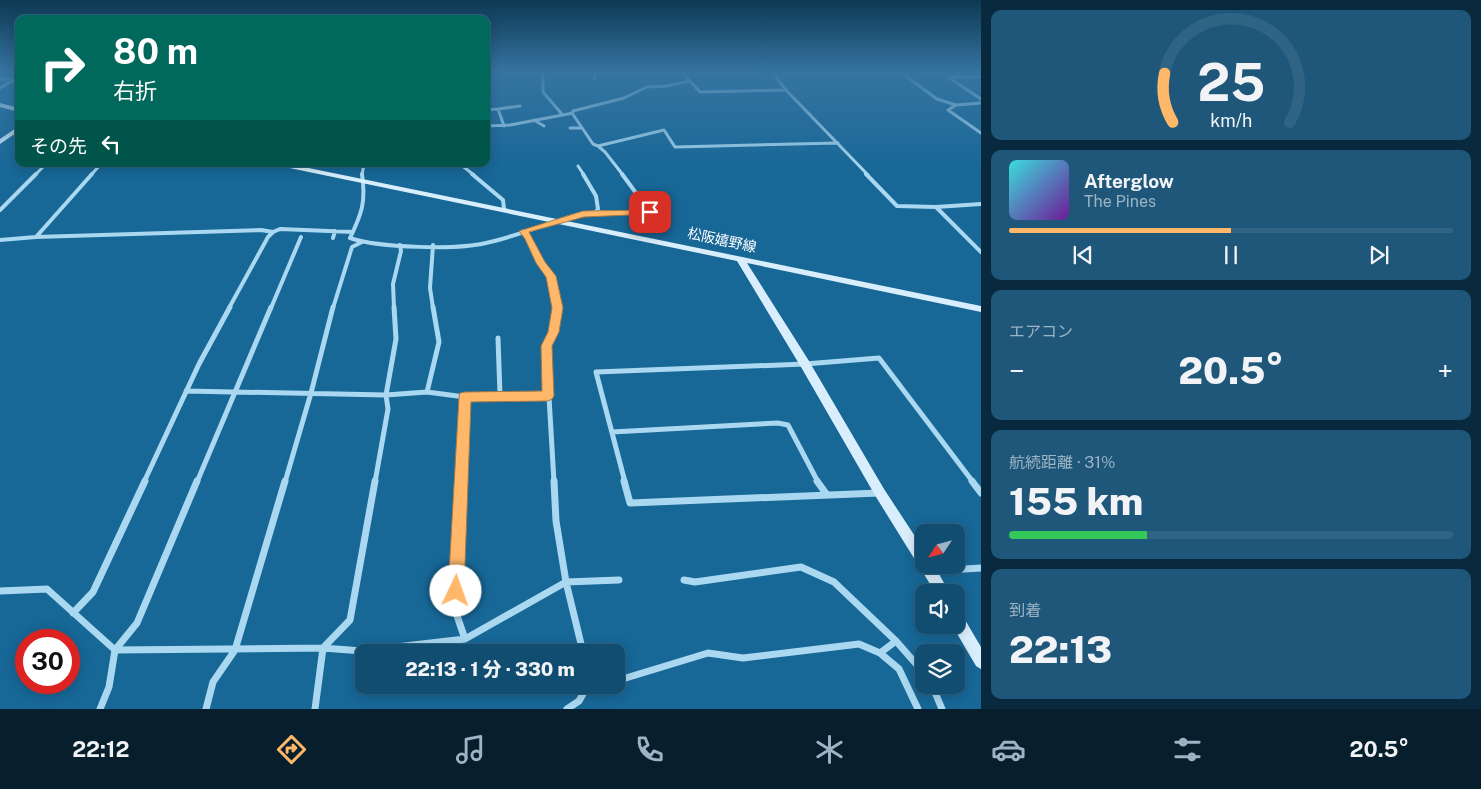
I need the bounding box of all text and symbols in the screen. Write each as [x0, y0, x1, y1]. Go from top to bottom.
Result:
text: 80 m [113, 31, 198, 72]
icon: right [30, 35, 95, 100]
text: 25 [1197, 52, 1265, 113]
text: 右折 [113, 78, 157, 104]
text: km/h [1210, 110, 1252, 131]
icon: left [97, 130, 125, 158]
text: その先 [30, 135, 87, 157]
text: Afterglow [1084, 170, 1174, 192]
pin [629, 191, 671, 233]
text: The Pines [1084, 192, 1156, 211]
icon: arrive [636, 198, 664, 226]
street label: 松阪嬉野線 [686, 225, 758, 255]
icon: previous [1069, 241, 1097, 269]
icon: pause [1217, 241, 1245, 269]
icon: next [1365, 241, 1393, 269]
text: エアコン [1009, 322, 1073, 341]
text: 20.5° [1178, 348, 1284, 393]
text: − [1009, 354, 1025, 387]
text: + [1437, 354, 1453, 387]
text: 航続距離 · 31% [1009, 453, 1115, 472]
text: 155 km [1009, 479, 1143, 524]
north arrow [915, 524, 965, 574]
map controls [915, 524, 965, 694]
position arrow [429, 564, 481, 616]
button: sound [915, 584, 965, 634]
text: 到着 [1009, 601, 1041, 620]
text: 22:13 [1009, 627, 1112, 672]
speed limit sign: 30 [15, 629, 80, 694]
button: layers [915, 644, 965, 694]
text: 22:13 · 1 分 · 330 m [405, 658, 575, 680]
icon: directions [274, 732, 309, 767]
icon: music [453, 732, 488, 767]
icon: phone [632, 732, 667, 767]
icon: climate [812, 732, 847, 767]
icon: car [991, 732, 1026, 767]
icon: filters [1170, 732, 1205, 767]
text: 22:12 [72, 736, 129, 762]
text: 20.5° [1349, 736, 1409, 762]

